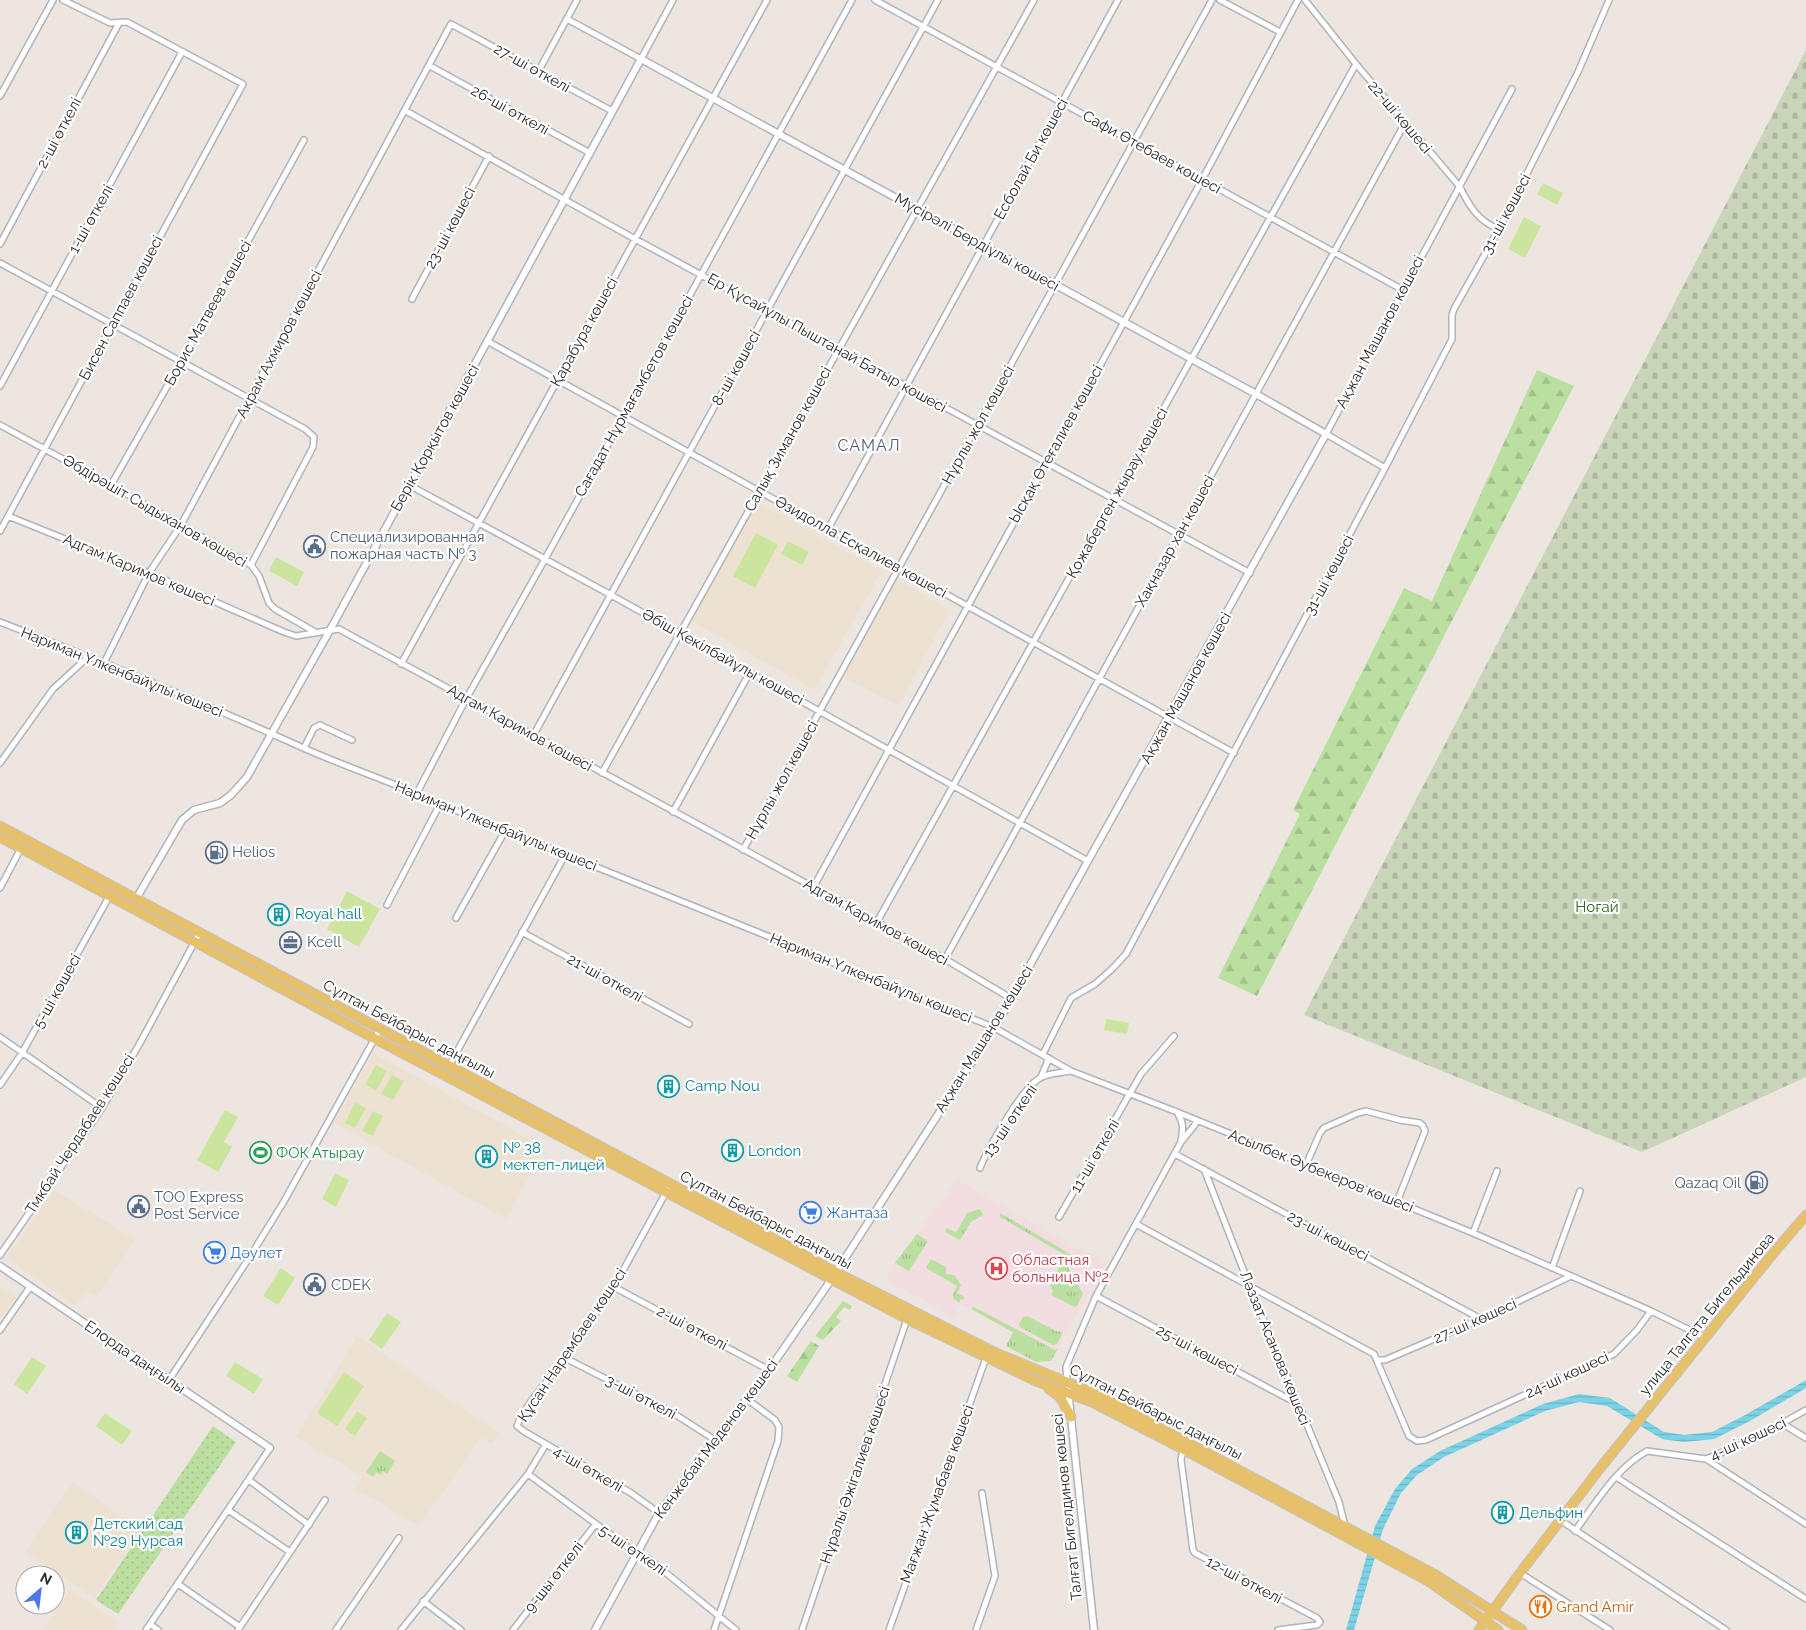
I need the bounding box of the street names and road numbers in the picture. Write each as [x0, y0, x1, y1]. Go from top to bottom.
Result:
street label: 27-ші өткелі [491, 40, 573, 96]
street label: 22-ші көшесі [1364, 77, 1436, 157]
street label: 26-ші өткелі [468, 81, 552, 139]
street label: 2-ші өткелі [33, 95, 85, 171]
street label: Есболай Би көшесі [990, 95, 1072, 223]
street label: Сафи Өтебаев көшесі [1080, 106, 1224, 198]
street label: 31-ші көшесі [1477, 171, 1535, 257]
street label: 1-ші өткелі [65, 182, 117, 256]
street label: 23-шi көшесi [421, 184, 479, 272]
street label: Мүсірәлі Бердіұлы көшесі [892, 189, 1062, 295]
street label: Бисен Саппаев көшесі [75, 233, 167, 383]
street label: Борис Матвеев көшесі [161, 237, 255, 389]
street label: Ақжан Машанов көшесі [1332, 253, 1428, 411]
street label: Акрам Ахмиров көшесі [232, 267, 326, 421]
street label: Ер Құсайұлы Пыштанай Батыр көшесі [704, 270, 950, 416]
street label: Қарабура көшесі [547, 274, 621, 390]
street label: Сағадат Нұрмағамбетов көшесі [571, 292, 697, 500]
street label: 8-шi көшесi [708, 327, 764, 409]
street label: Берік Қорқытов көшесі [387, 361, 483, 515]
street label: Ысқақ Өтеғалиев көшесі [1005, 362, 1107, 526]
street label: Салық Зиманов көшесі [741, 363, 835, 515]
street label: Нұрлы жол көшесі [938, 363, 1018, 487]
street label: Қожаберген жырау көшесі [1063, 405, 1171, 581]
street label: Әбдірәшіт Сыдыханов көшесі [60, 451, 250, 571]
street label: Хақназар хан көшесі [1131, 472, 1219, 610]
street label: Әзидолла Есқалиев көшесі [772, 492, 950, 602]
street label: Адгам Каримов көшесі [60, 530, 218, 610]
street label: 31-ші көшесі [1300, 532, 1358, 618]
street label: Әбіш Кекілбайұлы көшесі [639, 605, 807, 709]
street label: Ақжан Машанов көшесі [1137, 609, 1235, 767]
street label: Нариман Үлкенбайұлы көшесі [18, 623, 226, 721]
street label: Адгам Каримов көшесі [444, 681, 596, 775]
street label: Нұрлы жол көшесі [742, 718, 822, 842]
street label: Нариман Үлкенбайұлы көшесі [392, 777, 600, 875]
street label: Адгам Каримов көшесі [800, 875, 952, 969]
street label: Нариман Үлкенбайұлы көшесі [767, 929, 975, 1027]
street label: 21-ші өткелі [564, 950, 646, 1006]
street label: 5-ші көшесі [29, 951, 85, 1031]
street label: Ақжан Машанов көшесі [931, 962, 1037, 1116]
street label: Сұлтан Бейбарыс даңғылы [320, 976, 498, 1082]
street label: Тмкбай Чердабаев көшесі [22, 1051, 138, 1217]
street label: 13-ші өткелі [979, 1081, 1041, 1161]
street label: 11-ші өткелі [1067, 1116, 1123, 1196]
street label: Асылбек Әубекеров көшесі [1226, 1126, 1416, 1216]
street label: Сұлтан Бейбарыс даңғылы [677, 1167, 855, 1273]
street label: 23-ші көшесі [1284, 1207, 1372, 1265]
street label: улица Талгата Бигельдинова [1636, 1229, 1778, 1399]
street label: Құсан Нарембаев көшесі [514, 1265, 630, 1425]
street label: Ләззат Асанова көшесі [1236, 1268, 1314, 1428]
street label: 27-ші көшесі [1431, 1295, 1519, 1347]
street label: 2-ші өткелі [654, 1302, 730, 1354]
street label: Елорда даңғылы [81, 1317, 189, 1397]
street label: 25-ші көшесі [1153, 1321, 1241, 1379]
street label: 24-ші көшесі [1522, 1348, 1612, 1402]
street label: Кенжебай Меденов көшесі [650, 1356, 782, 1522]
street label: Сұлтан Бейбарыс даңғылы [1066, 1360, 1246, 1464]
street label: 3-ші өткелі [603, 1371, 679, 1423]
street label: Нұралы Әжiгалиев көшесi [816, 1384, 894, 1566]
street label: Мағжан Жұмабаев көшесі [896, 1402, 978, 1586]
street label: Талғат Бигелдинов көшесі [1048, 1413, 1086, 1601]
street label: 4-ші көшесі [1707, 1413, 1789, 1465]
street label: 4-ші өткелі [550, 1442, 626, 1496]
street label: 5-ші өткелі [596, 1521, 670, 1579]
street label: 9-шы өткелі [521, 1538, 587, 1616]
street label: 12-ші өткелі [1203, 1552, 1285, 1608]

